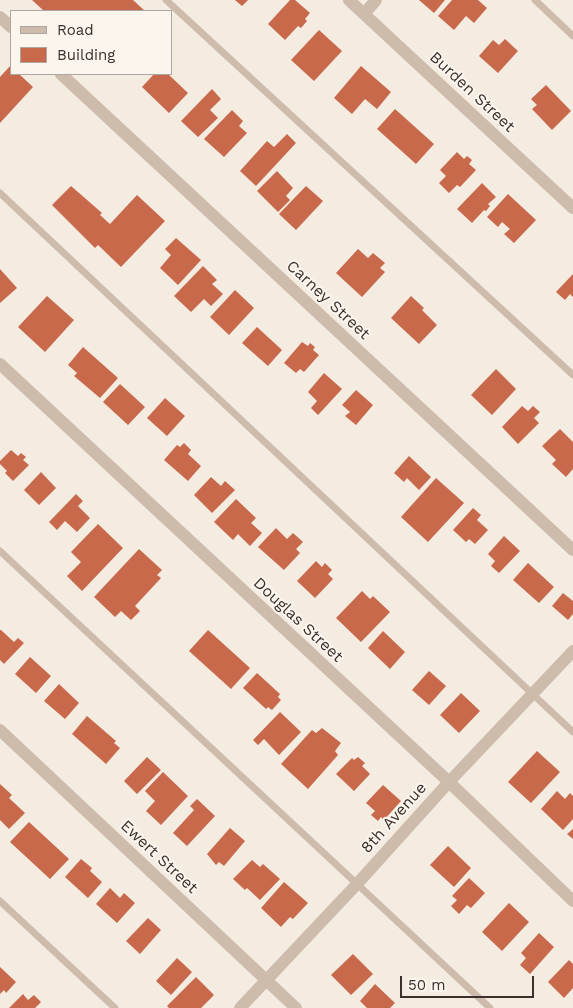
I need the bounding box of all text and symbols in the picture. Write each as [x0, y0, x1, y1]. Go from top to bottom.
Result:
legend [10, 10, 172, 75]
text: Road [57, 21, 94, 39]
text: Building [57, 46, 115, 64]
street label: Burden Street [425, 48, 519, 136]
street label: Carney Street [282, 256, 374, 344]
street label: Douglas Street [249, 574, 347, 666]
street label: 8th Avenue [357, 779, 431, 857]
street label: Ewert Street [116, 816, 202, 898]
scale bar [403, 966, 537, 998]
text: 50 m [408, 976, 445, 994]

